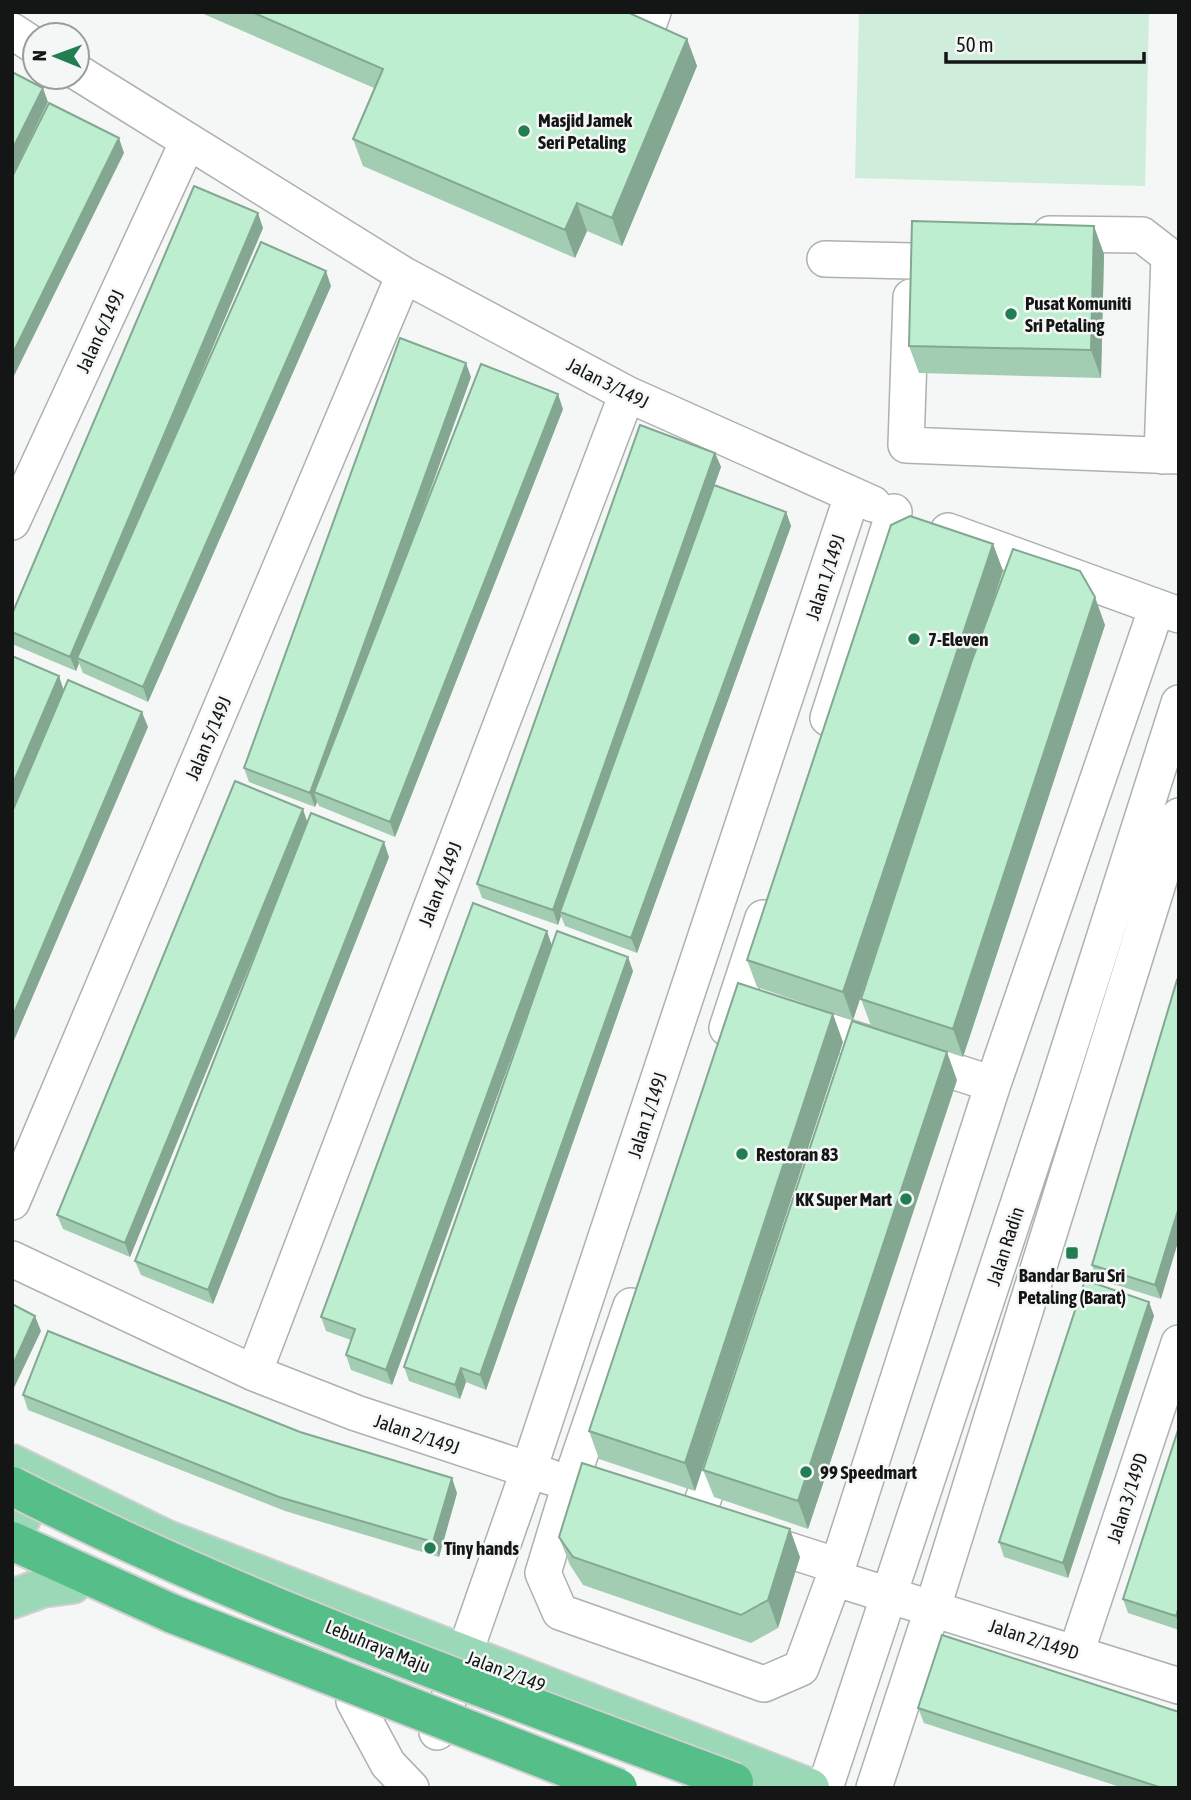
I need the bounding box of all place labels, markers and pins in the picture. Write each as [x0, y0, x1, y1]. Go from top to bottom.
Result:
place label: Masjid Jamek Seri Petaling [538, 109, 633, 153]
marker: Masjid Jamek Seri Petaling [516, 123, 532, 139]
place label: Pusat Komuniti Sri Petaling [1025, 292, 1131, 336]
marker: Pusat Komuniti Sri Petaling [1003, 306, 1019, 322]
place label: 7-Eleven [928, 628, 989, 650]
marker: 7-Eleven [906, 631, 922, 647]
place label: Restoran 83 [756, 1143, 839, 1165]
marker: Restoran 83 [734, 1146, 750, 1162]
place label: KK Super Mart [795, 1188, 893, 1210]
marker: KK Super Mart [898, 1191, 914, 1207]
marker: Bandar Baru Sri Petaling (Barat) [1064, 1245, 1080, 1261]
place label: Bandar Baru Sri Petaling (Barat) [1018, 1264, 1126, 1308]
place label: 99 Speedmart [820, 1461, 917, 1483]
marker: 99 Speedmart [798, 1464, 814, 1480]
place label: Tiny hands [444, 1537, 519, 1559]
marker: Tiny hands [422, 1540, 438, 1556]

